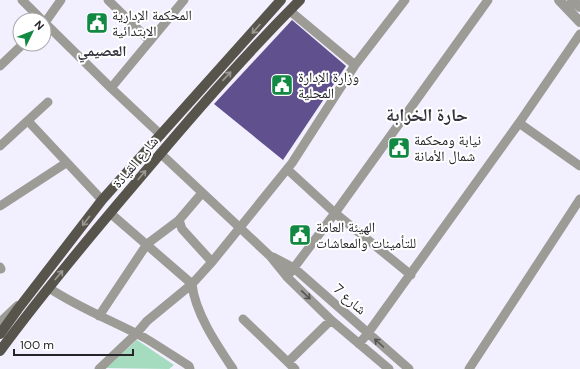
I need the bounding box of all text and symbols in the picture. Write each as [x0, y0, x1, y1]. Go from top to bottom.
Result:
place label: المحكمة الإدارية الابتدائية [112, 6, 192, 40]
public building icon: المحكمة الإدارية الابتدائية [84, 10, 110, 36]
north arrow [12, 12, 52, 52]
text: N [31, 17, 47, 33]
one-way arrow [251, 24, 260, 35]
district label: العصيمي [78, 41, 126, 63]
place label: وزارة الإدارة المحلية [298, 68, 359, 102]
one-way arrow [222, 72, 231, 82]
public building icon: وزارة الإدارة المحلية [269, 72, 295, 98]
district label: حارة الخرابة [386, 103, 468, 127]
place label: نيابة ومحكمة شمال الأمانة [414, 131, 481, 165]
street label: شارع القيادة [108, 132, 163, 192]
public building icon: نيابة ومحكمة شمال الأمانة [386, 135, 412, 161]
one-way arrow [138, 170, 147, 180]
one-way arrow [82, 216, 91, 227]
place label: الهيئة العامة للتأمينات والمعاشات [316, 218, 416, 252]
public building icon: الهيئة العامة للتأمينات والمعاشات [287, 222, 313, 248]
one-way arrow [55, 270, 64, 280]
street label: شارع 7 [329, 280, 370, 319]
one-way arrow [301, 290, 311, 300]
scale bar [14, 331, 133, 357]
text: 100 m [20, 337, 54, 353]
one-way arrow [374, 339, 385, 348]

